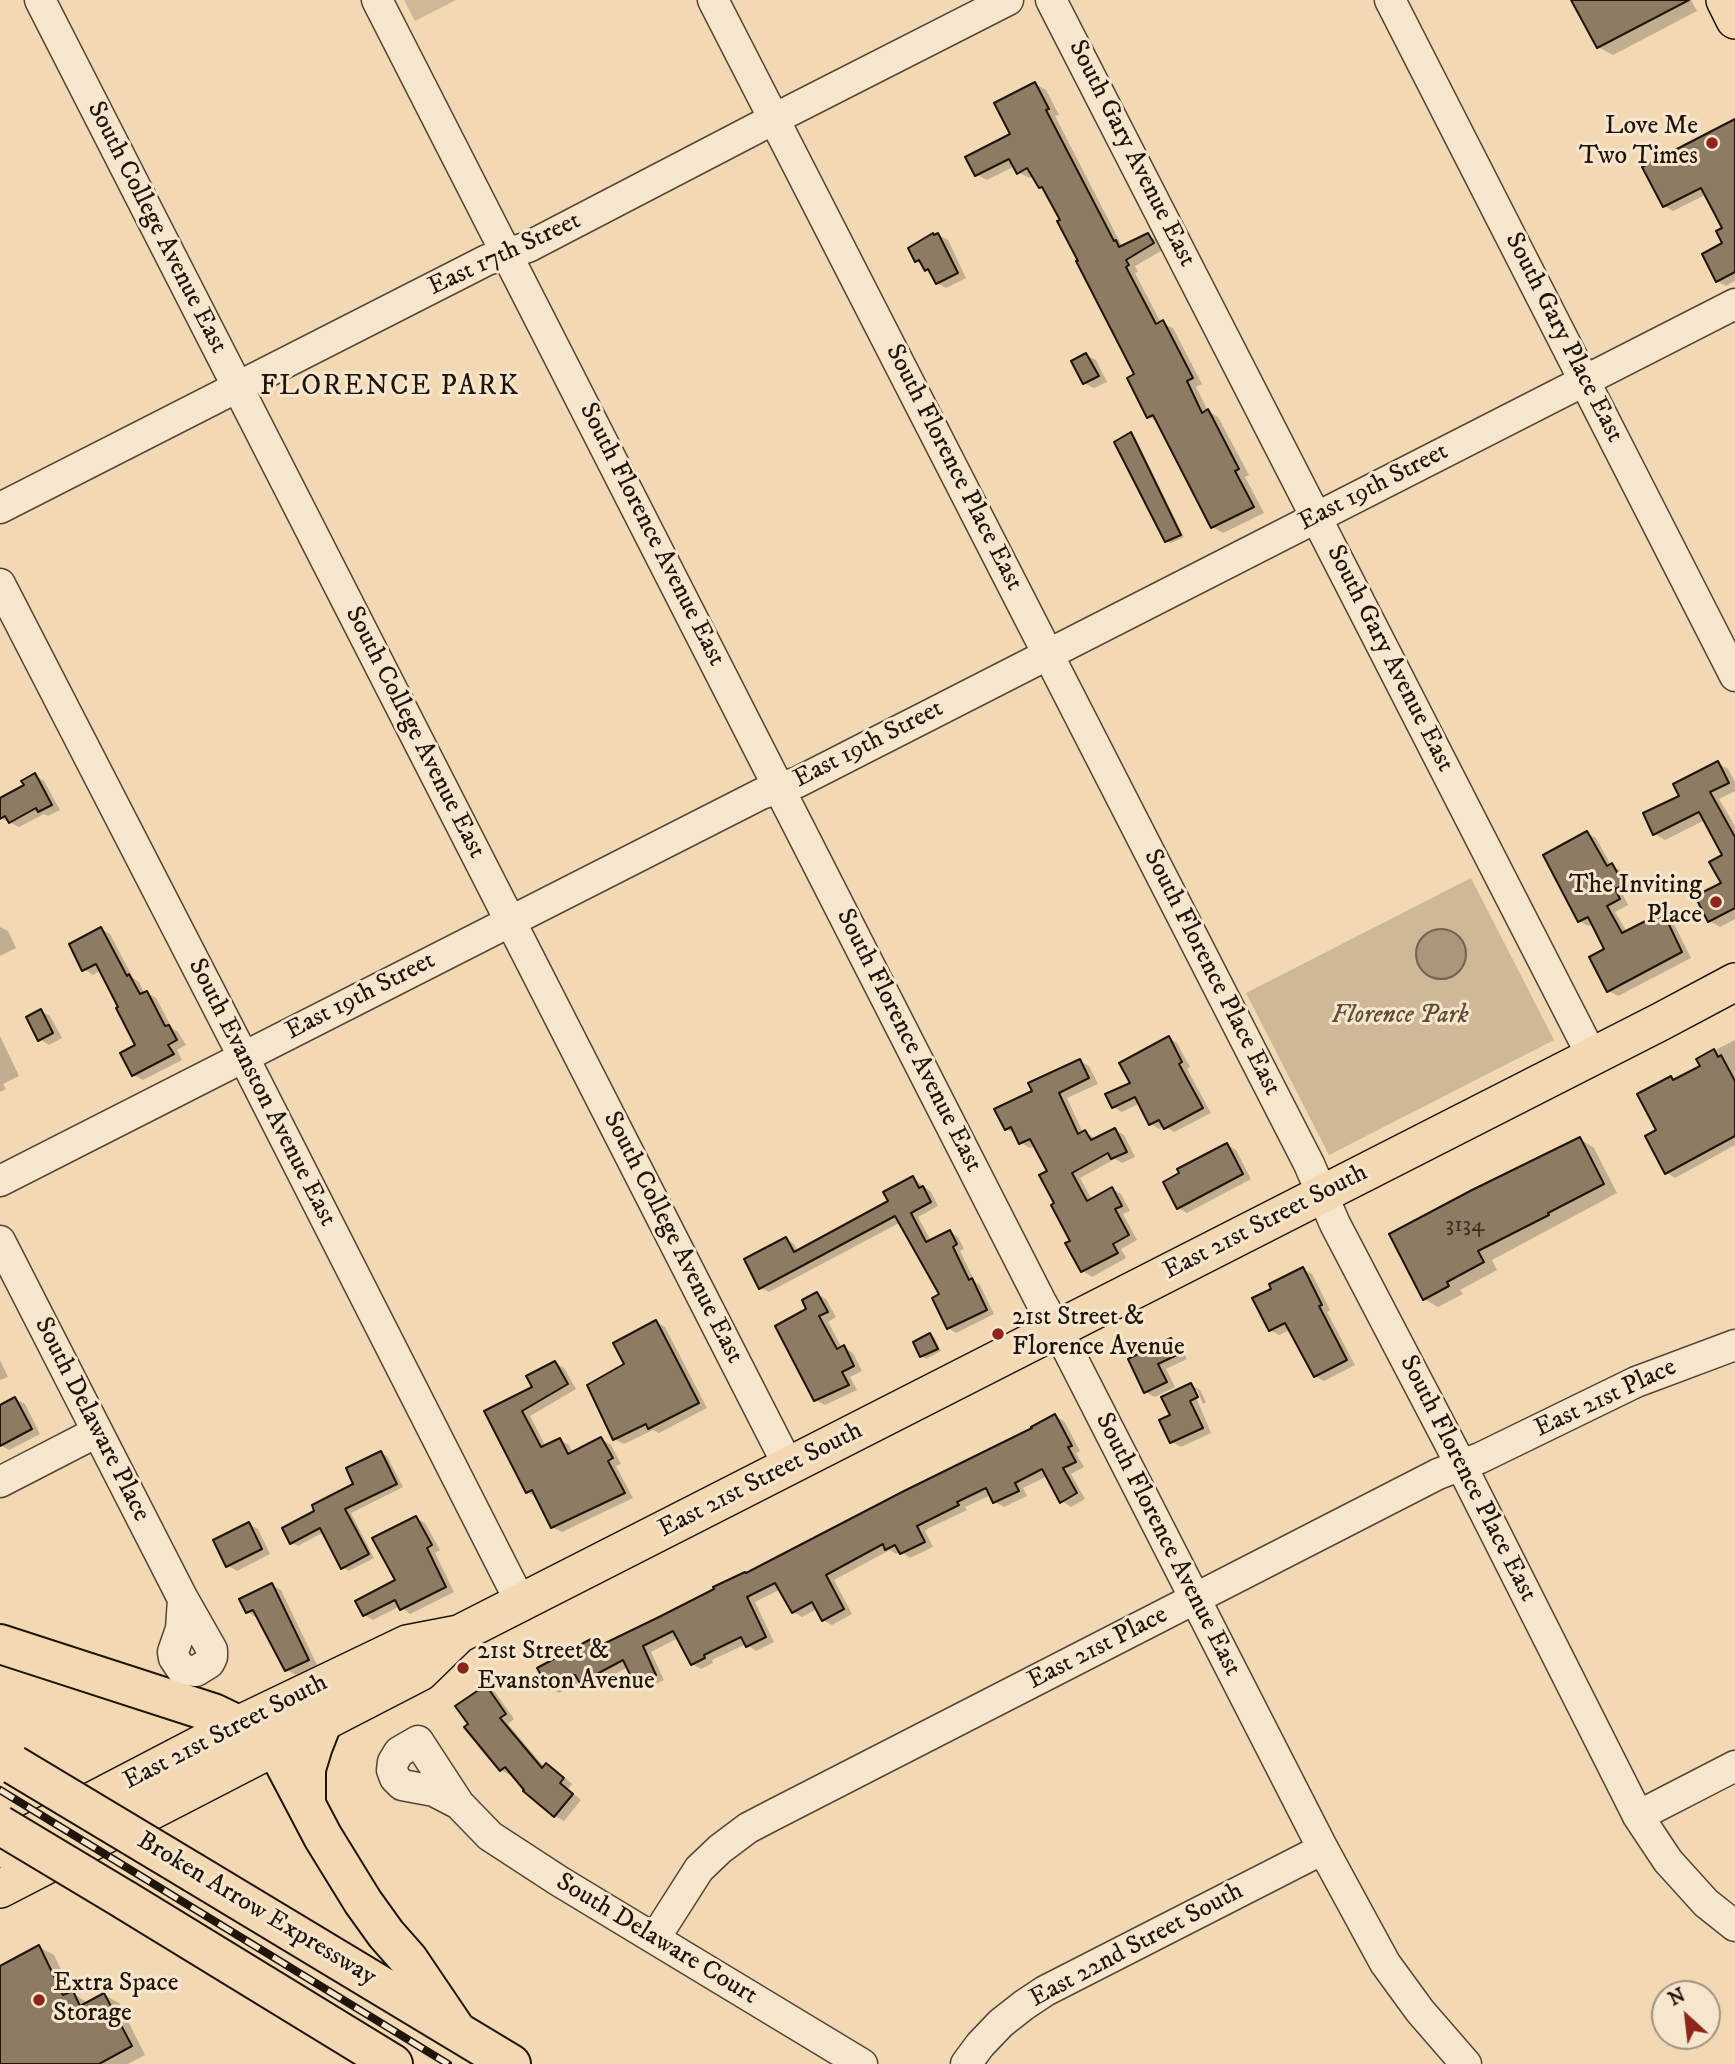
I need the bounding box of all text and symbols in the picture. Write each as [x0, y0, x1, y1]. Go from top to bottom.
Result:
street label: South Gary Avenue East [1060, 35, 1202, 273]
street label: South College Avenue East [79, 97, 233, 359]
place label: Love Me Two Times [1579, 112, 1698, 174]
marker: Love Me Two Times [1704, 135, 1720, 151]
street label: East 17th Street [424, 206, 586, 304]
street label: South Gary Place East [1497, 228, 1629, 448]
street label: South Florence Place East [877, 340, 1029, 596]
district label: FLORENCE PARK [262, 371, 518, 405]
street label: South Florence Avenue East [571, 398, 731, 672]
street label: East 19th Street [1294, 437, 1454, 539]
street label: South Gary Avenue East [1318, 540, 1460, 778]
street label: South College Avenue East [337, 602, 491, 864]
street label: East 19th Street [789, 694, 949, 796]
street label: South Florence Place East [1135, 845, 1287, 1101]
place label: The Inviting Place [1569, 871, 1702, 932]
marker: The Inviting Place [1708, 894, 1724, 910]
street label: South Florence Avenue East [828, 904, 988, 1178]
street label: East 19th Street [281, 946, 441, 1048]
street label: South Evanston Avenue East [180, 954, 342, 1232]
park label: Florence Park [1331, 1001, 1469, 1033]
street label: South College Avenue East [595, 1107, 749, 1369]
street label: East 21st Street South [1159, 1158, 1373, 1288]
house number: 3134 [1446, 1212, 1484, 1240]
place label: 21st Street & Florence Avenue [1012, 1303, 1185, 1364]
street label: South Delaware Place [26, 1313, 156, 1527]
marker: 21st Street & Florence Avenue [990, 1326, 1006, 1342]
street label: South Florence Place East [1391, 1351, 1543, 1607]
street label: East 21st Place [1530, 1353, 1682, 1445]
street label: South Florence Avenue East [1087, 1408, 1247, 1682]
street label: East 21st Street South [654, 1416, 868, 1546]
street label: East 21st Place [1023, 1600, 1173, 1698]
place label: 21st Street & Evanston Avenue [477, 1637, 655, 1698]
marker: 21st Street & Evanston Avenue [455, 1660, 471, 1676]
street label: East 21st Street South [119, 1668, 333, 1798]
street label: Broken Arrow Expressway [131, 1826, 381, 1994]
street label: South Delaware Court [550, 1868, 762, 2012]
street label: East 22nd Street South [1025, 1876, 1249, 2016]
place label: Extra Space Storage [53, 1969, 178, 2030]
north arrow [1651, 1980, 1721, 2050]
text: N [1665, 1984, 1689, 2011]
marker: Extra Space Storage [31, 1992, 47, 2008]

